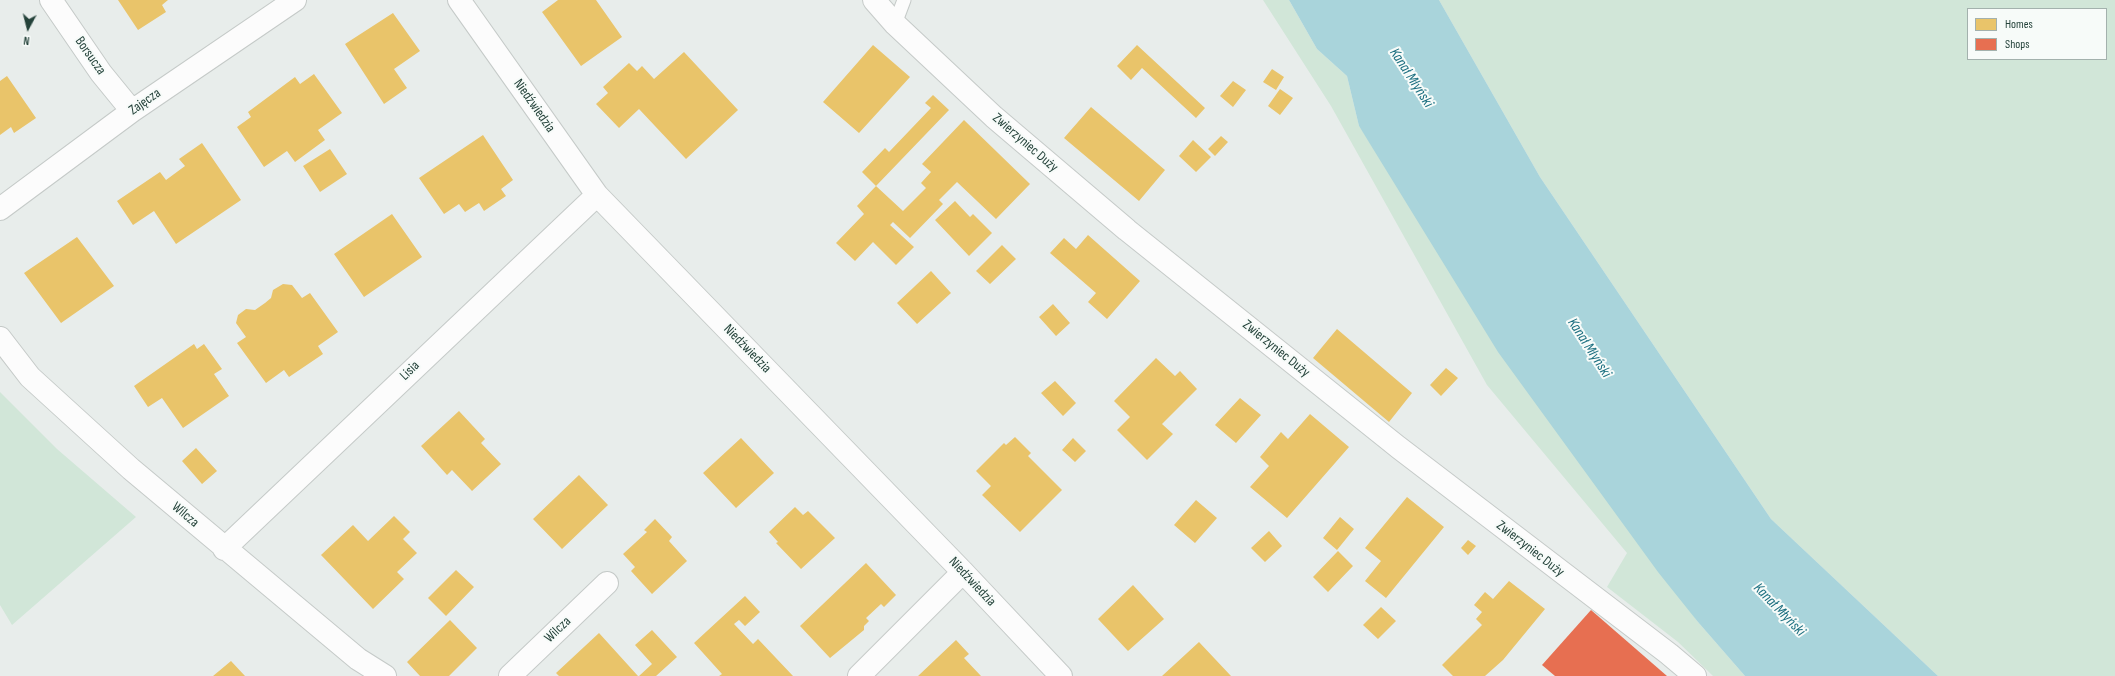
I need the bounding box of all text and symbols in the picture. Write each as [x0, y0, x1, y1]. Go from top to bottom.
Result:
north arrow [8, 8, 48, 48]
legend [1967, 8, 2107, 60]
text: Homes [2005, 17, 2033, 32]
text: N [23, 34, 30, 47]
street label: Borsucza [71, 34, 109, 78]
text: Shops [2005, 37, 2030, 52]
water label: Kanał Młyński [1385, 45, 1437, 111]
street label: Niedźwiedzia [510, 76, 558, 136]
street label: Zajęcza [126, 85, 164, 119]
street label: Zwierzyniec Duży [989, 110, 1061, 176]
water label: Kanał Młyński [1563, 315, 1615, 381]
street label: Zwierzyniec Duży [1239, 317, 1313, 381]
street label: Niedźwiedzia [720, 321, 774, 377]
street label: Lisia [397, 358, 423, 384]
street label: Wilcza [168, 499, 202, 531]
street label: Zwierzyniec Duży [1493, 517, 1567, 581]
street label: Niedźwiedzia [945, 554, 999, 610]
water label: Kanał Młyński [1749, 580, 1809, 640]
street label: Wilcza [541, 613, 575, 647]

